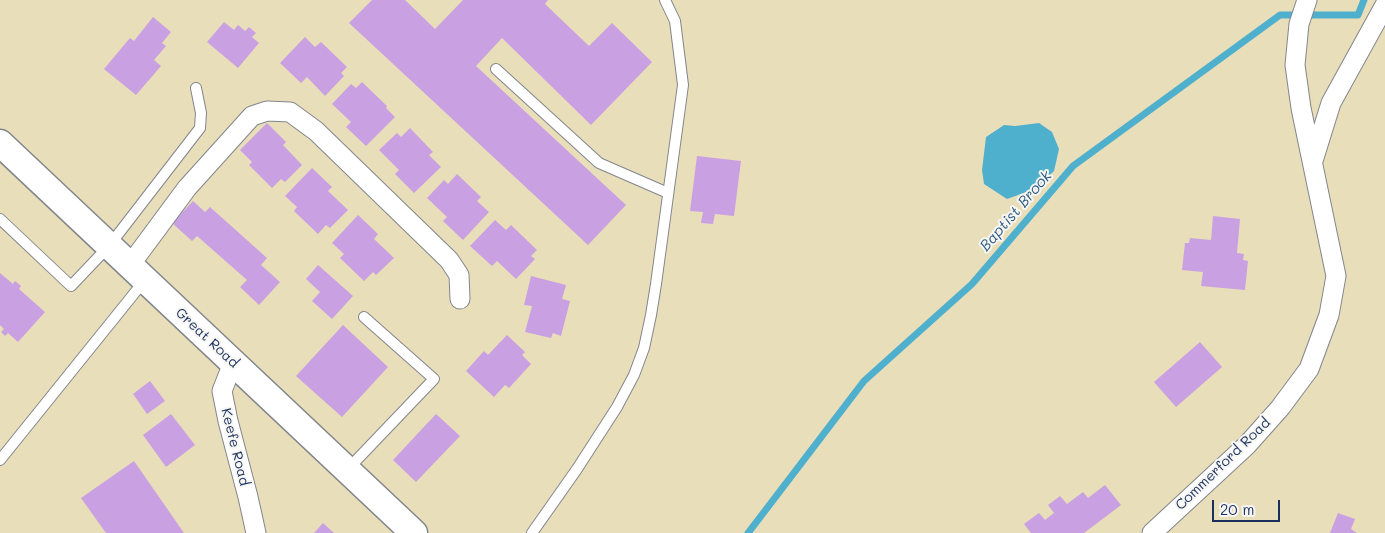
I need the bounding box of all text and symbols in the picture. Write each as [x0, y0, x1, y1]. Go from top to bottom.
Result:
water label: Baptist Brook [976, 167, 1056, 255]
street label: Great Road [172, 304, 242, 372]
street label: Keefe Road [217, 406, 253, 488]
street label: Commerford Road [1172, 414, 1274, 514]
scale bar [1215, 490, 1282, 522]
text: 20 m [1220, 499, 1254, 519]

